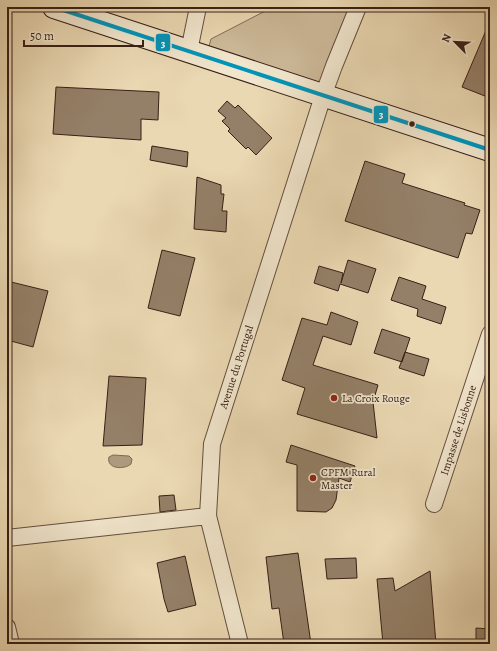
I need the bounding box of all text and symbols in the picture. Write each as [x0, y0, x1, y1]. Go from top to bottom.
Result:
scale bar [24, 22, 143, 48]
north arrow [435, 22, 475, 62]
text: 50 m [30, 28, 54, 44]
text: N [438, 31, 455, 45]
line badge: 3 [155, 33, 171, 52]
text: 3 [161, 36, 166, 51]
line badge: 3 [373, 105, 389, 124]
text: 3 [379, 107, 384, 122]
unlabelled marker [407, 119, 417, 129]
street label: Avenue du Portugal [216, 323, 257, 412]
street label: Impasse de Lisbonne [437, 383, 480, 477]
place label: La Croix Rouge [342, 391, 410, 406]
marker: La Croix Rouge [329, 393, 339, 403]
place label: CPFM Rural Master [321, 465, 376, 493]
marker: CPFM Rural Master [308, 473, 318, 483]

